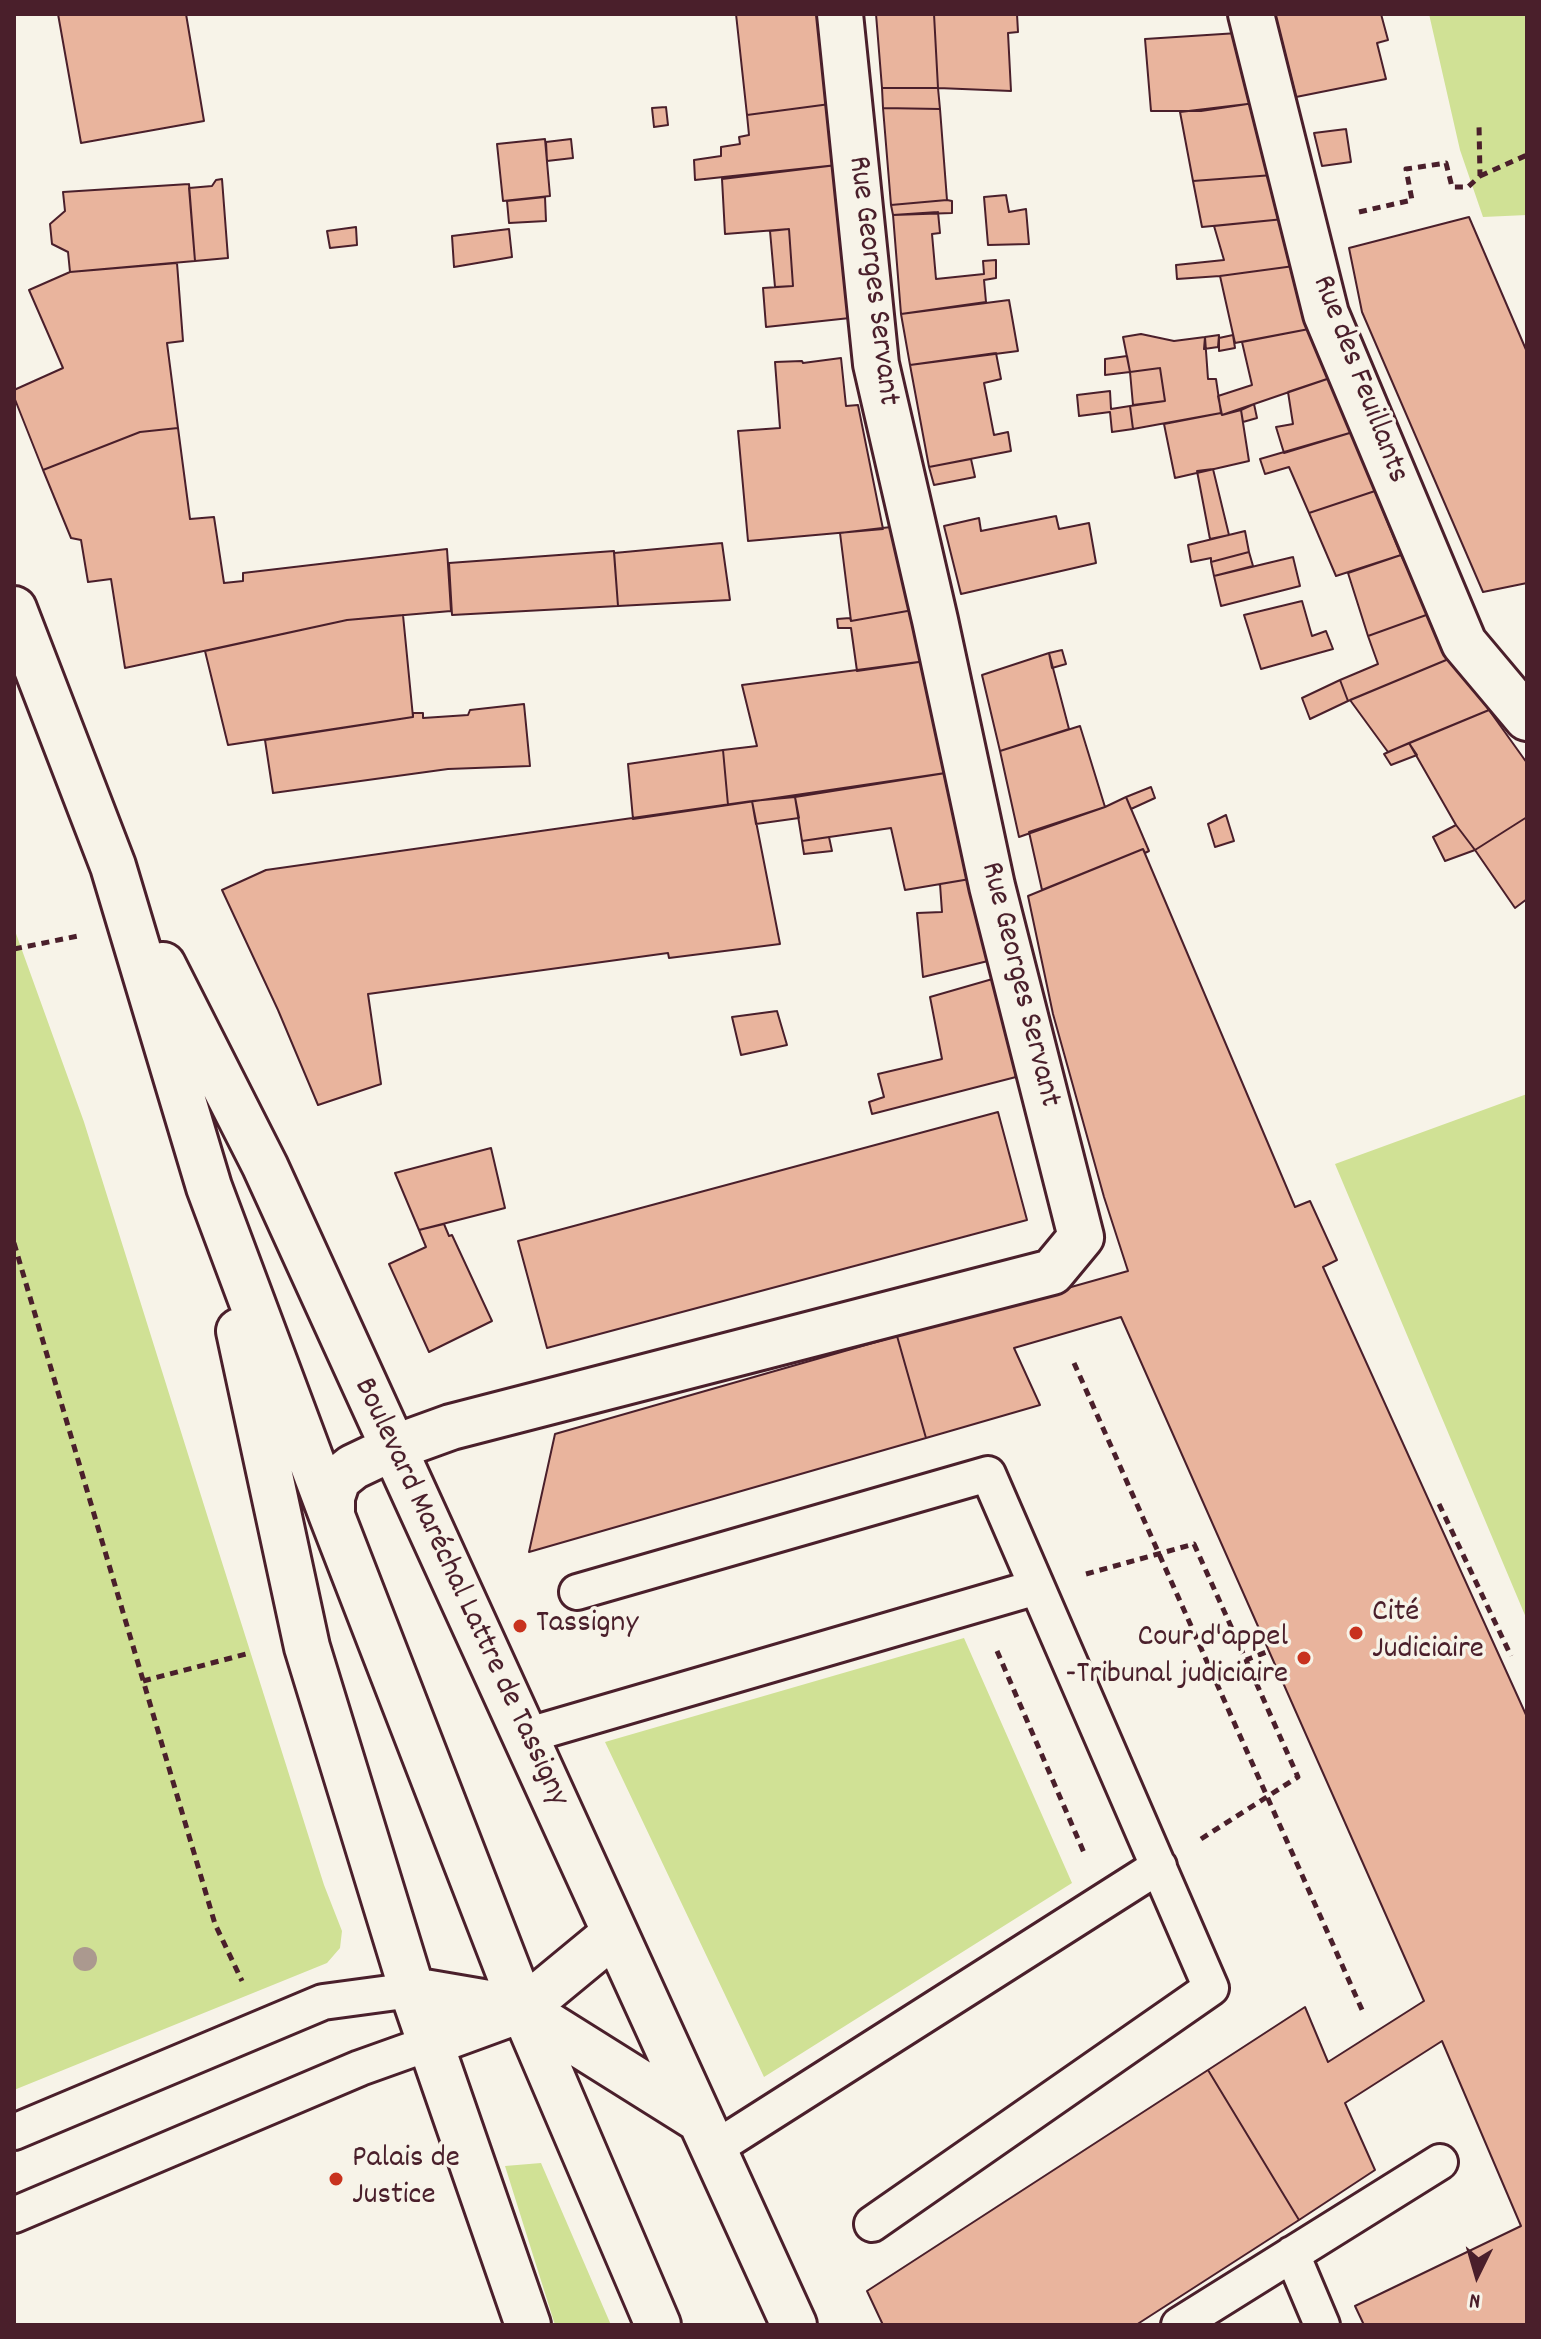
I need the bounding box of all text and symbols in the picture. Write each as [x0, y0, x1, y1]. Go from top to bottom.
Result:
street label: Rue Georges Servant [837, 154, 905, 408]
street label: Rue des Feuillants [1301, 271, 1415, 489]
street label: Rue Georges Servant [969, 859, 1067, 1111]
street label: Boulevard Maréchal Lattre de Tassigny [343, 1373, 575, 1813]
place label: Cité Judiciaire [1372, 1596, 1484, 1671]
place label: Tassigny [536, 1607, 638, 1645]
marker: Tassigny [511, 1617, 529, 1635]
place label: Cour d'appel -Tribunal judiciaire [1066, 1621, 1288, 1696]
marker: Cité Judiciaire [1347, 1624, 1365, 1642]
marker: Cour d'appel -Tribunal judiciaire [1295, 1649, 1313, 1667]
place label: Palais de Justice [352, 2142, 460, 2217]
marker: Palais de Justice [327, 2170, 345, 2188]
north arrow [1437, 2235, 1517, 2315]
text: N [1468, 2283, 1482, 2315]

